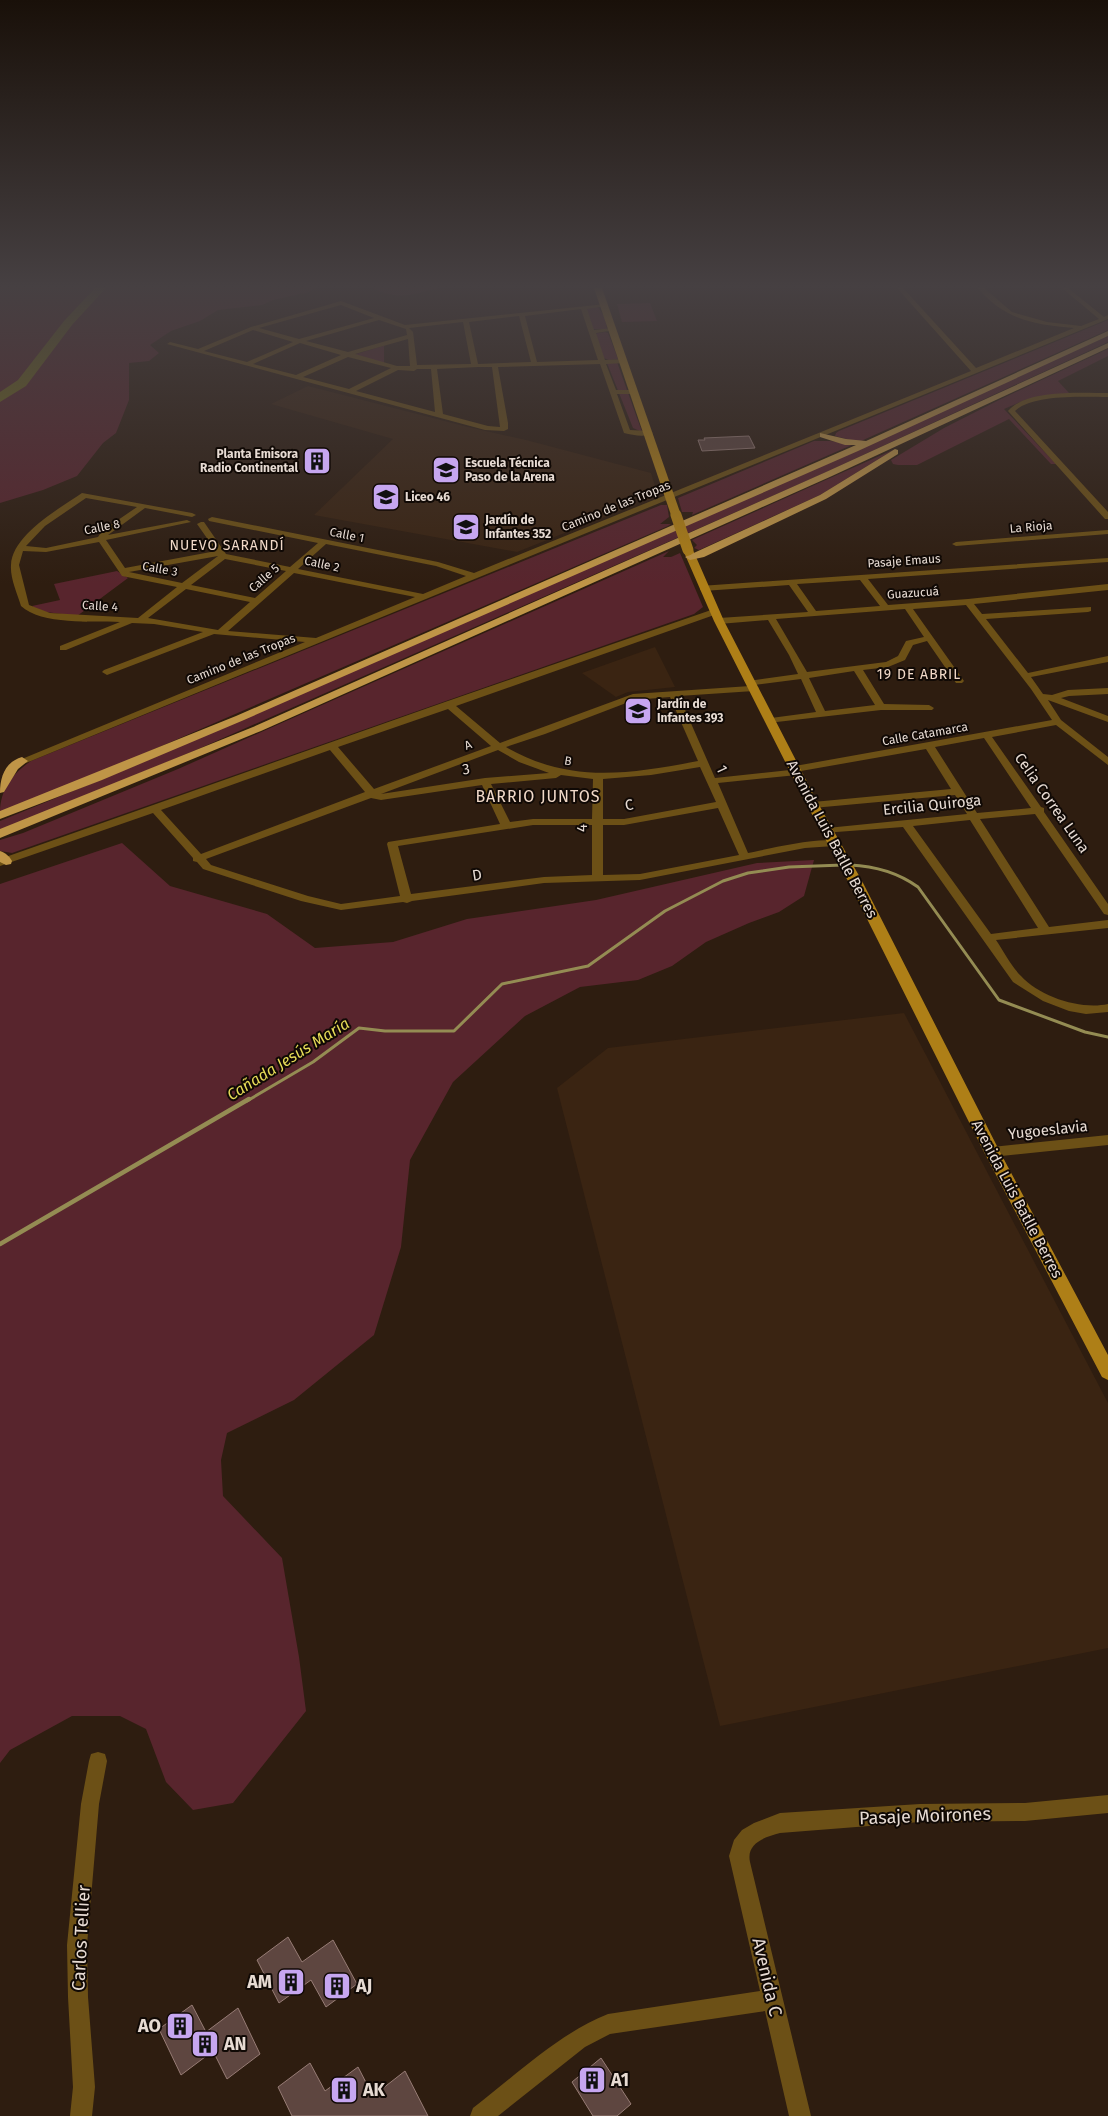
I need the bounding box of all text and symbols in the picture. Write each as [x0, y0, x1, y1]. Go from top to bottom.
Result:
building icon: Planta Emisora Radio Continental [302, 446, 332, 476]
place label: Planta Emisora Radio Continental [200, 447, 298, 475]
school or university icon: Escuela Técnica Paso de la Arena [431, 455, 461, 485]
place label: Escuela Técnica Paso de la Arena [465, 456, 555, 484]
street label: Camino de las Tropas [560, 478, 673, 534]
school or university icon: Liceo 46 [371, 482, 401, 512]
place label: Liceo 46 [405, 490, 450, 504]
school or university icon: Jardín de Infantes 352 [451, 512, 481, 542]
place label: Jardín de Infantes 352 [484, 513, 551, 541]
street label: Calle 8 [83, 517, 122, 537]
street label: La Rioja [1009, 518, 1053, 536]
street label: Calle 1 [329, 525, 365, 545]
district label: NUEVO SARANDÍ [169, 536, 285, 554]
street label: Pasaje Emaus [867, 551, 941, 571]
street label: Calle 2 [303, 553, 341, 575]
street label: Calle 3 [141, 559, 179, 579]
street label: Calle 5 [246, 561, 282, 595]
street label: Guazucuá [886, 584, 940, 602]
street label: Calle 4 [82, 598, 119, 614]
street label: Camino de las Tropas [185, 631, 298, 687]
district label: 19 DE ABRIL [877, 666, 961, 683]
school or university icon: Jardín de Infantes 393 [623, 696, 653, 726]
place label: Jardín de Infantes 393 [656, 697, 723, 725]
street label: Calle Catamarca [881, 720, 969, 748]
street label: A [462, 737, 474, 753]
street label: Celia Correa Luna [1011, 749, 1093, 857]
street label: B [563, 753, 573, 769]
street label: Avenida Luis Batlle Berres [783, 757, 881, 921]
street label: 3 [461, 760, 471, 778]
street label: 1 [712, 762, 732, 776]
district label: BARRIO JUNTOS [475, 787, 601, 806]
street label: Ercilia Quiroga [882, 791, 982, 819]
street label: C [623, 795, 635, 815]
street label: 4 [573, 824, 591, 832]
street label: D [471, 865, 483, 885]
water label: Cañada Jesús María [223, 1014, 353, 1104]
street label: Avenida Luis Batlle Berres [968, 1117, 1066, 1281]
street label: Yugoeslavia [1007, 1117, 1089, 1143]
street label: Pasaje Moirones [859, 1803, 991, 1829]
street label: Carlos Tellier [67, 1884, 95, 1992]
street label: Avenida C [747, 1936, 787, 2018]
building icon: AM [276, 1967, 306, 1997]
place label: AM [246, 1971, 272, 1993]
building icon: AJ [322, 1971, 352, 2001]
place label: AJ [355, 1975, 372, 1997]
building icon: AO [165, 2011, 195, 2041]
place label: AO [137, 2015, 161, 2037]
building icon: AN [190, 2029, 220, 2059]
place label: AN [223, 2033, 247, 2055]
building icon: A1 [577, 2065, 607, 2095]
place label: A1 [610, 2069, 629, 2091]
building icon: AK [329, 2075, 359, 2105]
place label: AK [362, 2079, 386, 2101]

